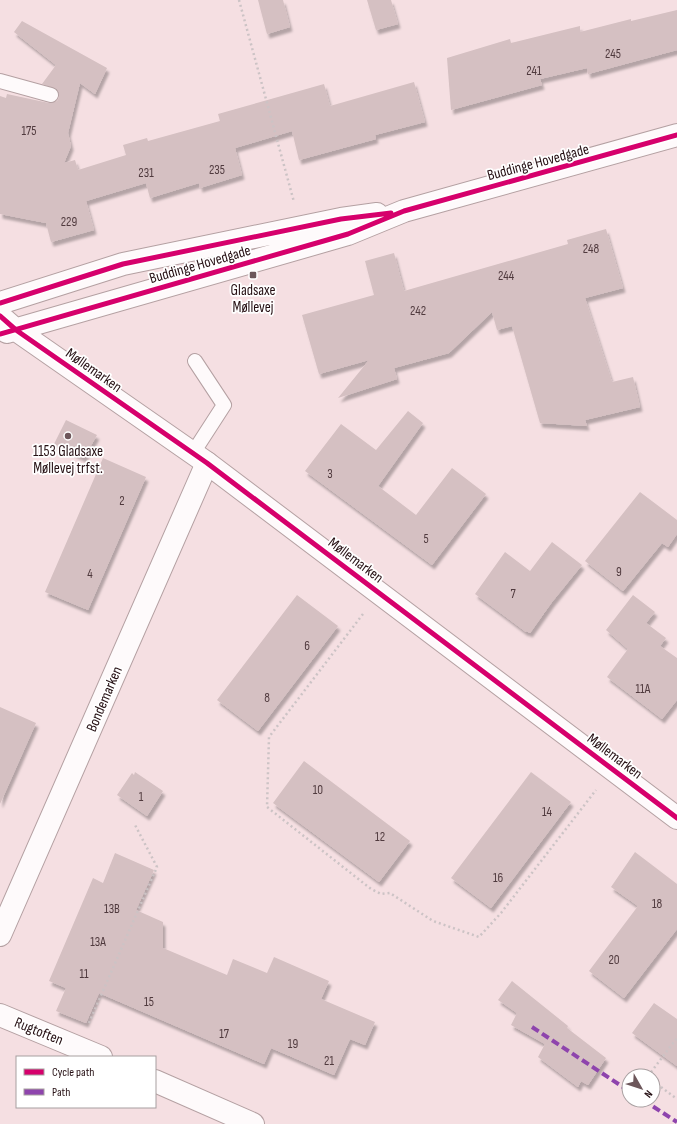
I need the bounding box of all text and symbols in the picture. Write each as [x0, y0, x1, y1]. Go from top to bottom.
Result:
house number: 245 [605, 46, 621, 62]
house number: 241 [526, 63, 542, 79]
house number: 175 [22, 123, 36, 139]
street label: Buddinge Hovedgade [485, 140, 591, 185]
house number: 235 [209, 162, 225, 178]
house number: 231 [138, 165, 154, 181]
house number: 229 [61, 214, 77, 230]
street label: Buddinge Hovedgade [147, 241, 253, 288]
house number: 248 [583, 241, 600, 257]
house number: 244 [498, 268, 515, 284]
marker: Gladsaxe Møllevej [248, 270, 258, 280]
place label: Gladsaxe Møllevej [231, 281, 275, 317]
house number: 242 [410, 303, 426, 319]
street label: Møllemarken [62, 344, 126, 397]
marker: 1153 Gladsaxe Møllevej trfst. [63, 431, 73, 441]
place label: 1153 Gladsaxe Møllevej trfst. [33, 442, 103, 478]
house number: 3 [327, 466, 333, 482]
house number: 2 [119, 493, 125, 509]
house number: 5 [423, 531, 429, 547]
street label: Møllemarken [324, 533, 387, 587]
house number: 9 [616, 564, 622, 580]
house number: 4 [87, 566, 93, 582]
house number: 7 [510, 586, 516, 602]
house number: 6 [304, 638, 310, 654]
street label: Bondemarken [82, 664, 127, 735]
house number: 11A [636, 681, 651, 697]
house number: 8 [264, 690, 270, 706]
street label: Møllemarken [583, 729, 646, 783]
house number: 10 [313, 782, 323, 798]
house number: 1 [139, 789, 144, 805]
house number: 14 [542, 804, 553, 820]
house number: 12 [375, 829, 385, 845]
house number: 16 [493, 870, 503, 886]
house number: 18 [652, 896, 662, 912]
house number: 13B [104, 901, 120, 917]
house number: 13A [90, 934, 106, 950]
house number: 20 [608, 952, 620, 968]
house number: 11 [79, 966, 89, 982]
house number: 15 [144, 994, 154, 1010]
street label: Rugtoften [12, 1013, 66, 1050]
house number: 17 [219, 1026, 230, 1042]
house number: 19 [288, 1036, 298, 1052]
house number: 21 [324, 1053, 334, 1069]
legend [16, 1056, 156, 1108]
text: Cycle path [52, 1065, 94, 1080]
north arrow [621, 1068, 661, 1108]
text: Path [52, 1085, 70, 1100]
text: N [641, 1088, 655, 1100]

